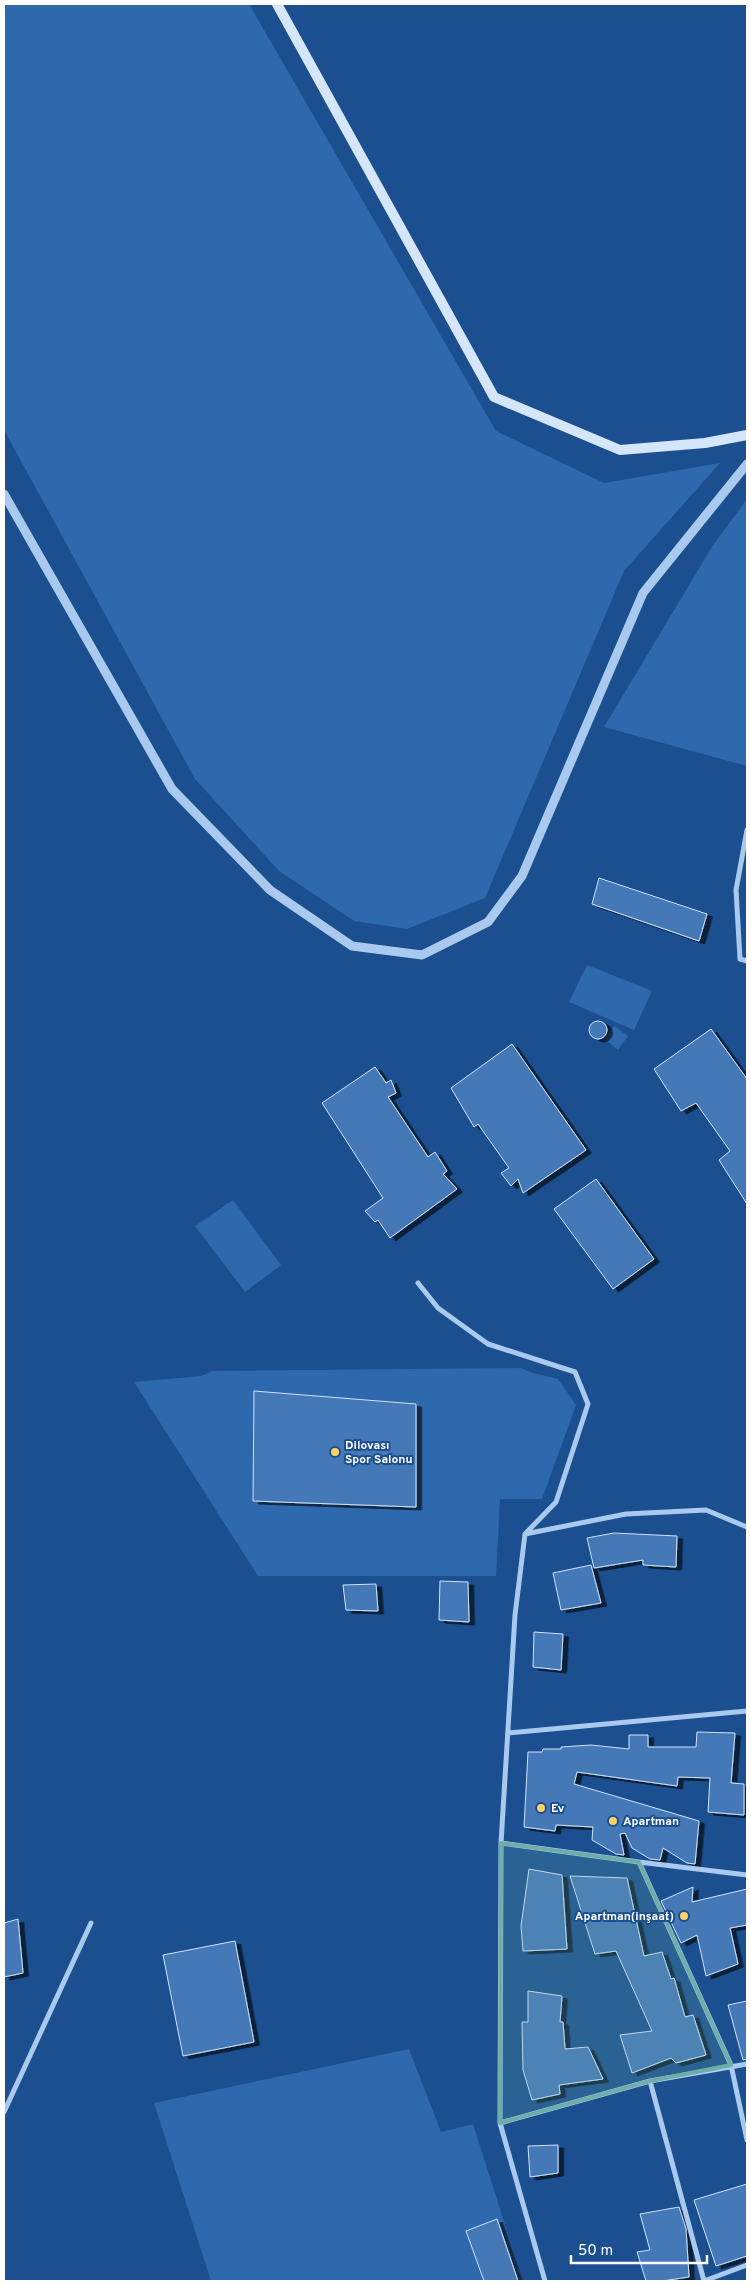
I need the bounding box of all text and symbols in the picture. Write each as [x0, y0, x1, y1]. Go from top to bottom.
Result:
place label: Dilovası Spor Salonu [345, 1438, 412, 1468]
marker: Dilovası Spor Salonu [329, 1446, 341, 1458]
place label: Ev [551, 1801, 565, 1817]
marker: Ev [535, 1802, 547, 1814]
place label: Apartman [623, 1814, 679, 1830]
marker: Apartman [607, 1815, 619, 1827]
place label: Apartman(inşaat) [575, 1909, 674, 1925]
marker: Apartman(inşaat) [678, 1910, 690, 1922]
scale bar [571, 2232, 707, 2264]
text: 50 m [578, 2242, 613, 2261]

